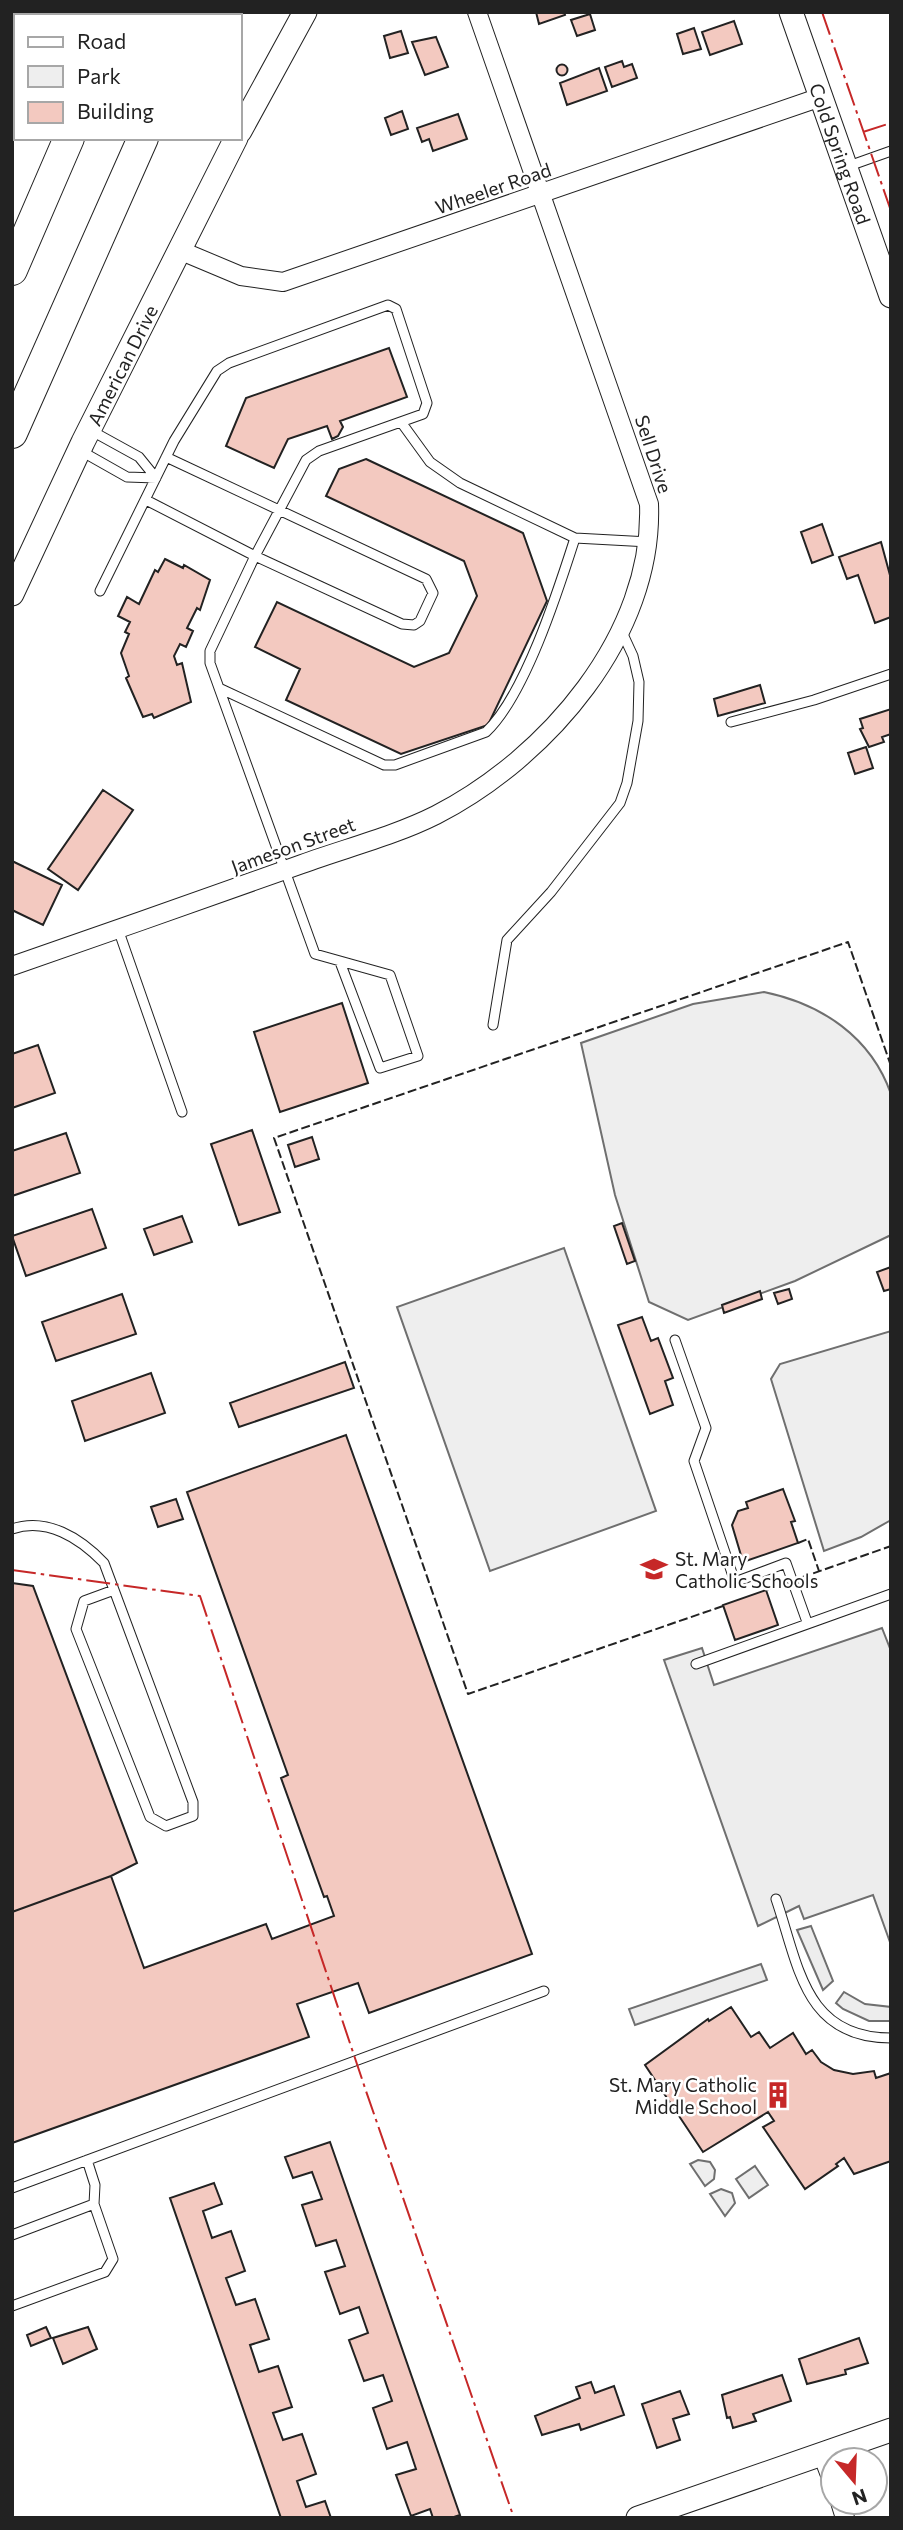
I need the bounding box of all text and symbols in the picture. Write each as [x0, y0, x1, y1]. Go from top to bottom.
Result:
legend [14, 14, 242, 140]
text: Road [77, 28, 126, 53]
text: Park [77, 63, 121, 88]
street label: Cold Spring Road [805, 80, 876, 227]
text: Building [77, 98, 154, 123]
street label: Wheeler Road [432, 157, 554, 219]
street label: American Drive [82, 301, 162, 429]
street label: Sell Drive [631, 412, 677, 496]
street label: Jameson Street [228, 812, 358, 878]
place label: St. Mary Catholic Schools [675, 1547, 818, 1592]
school or university icon: St. Mary Catholic Schools [639, 1554, 669, 1584]
place label: St. Mary Catholic Middle School [609, 2073, 757, 2118]
building icon: St. Mary Catholic Middle School [763, 2080, 793, 2110]
north arrow [819, 2446, 889, 2516]
text: N [849, 2484, 870, 2511]

